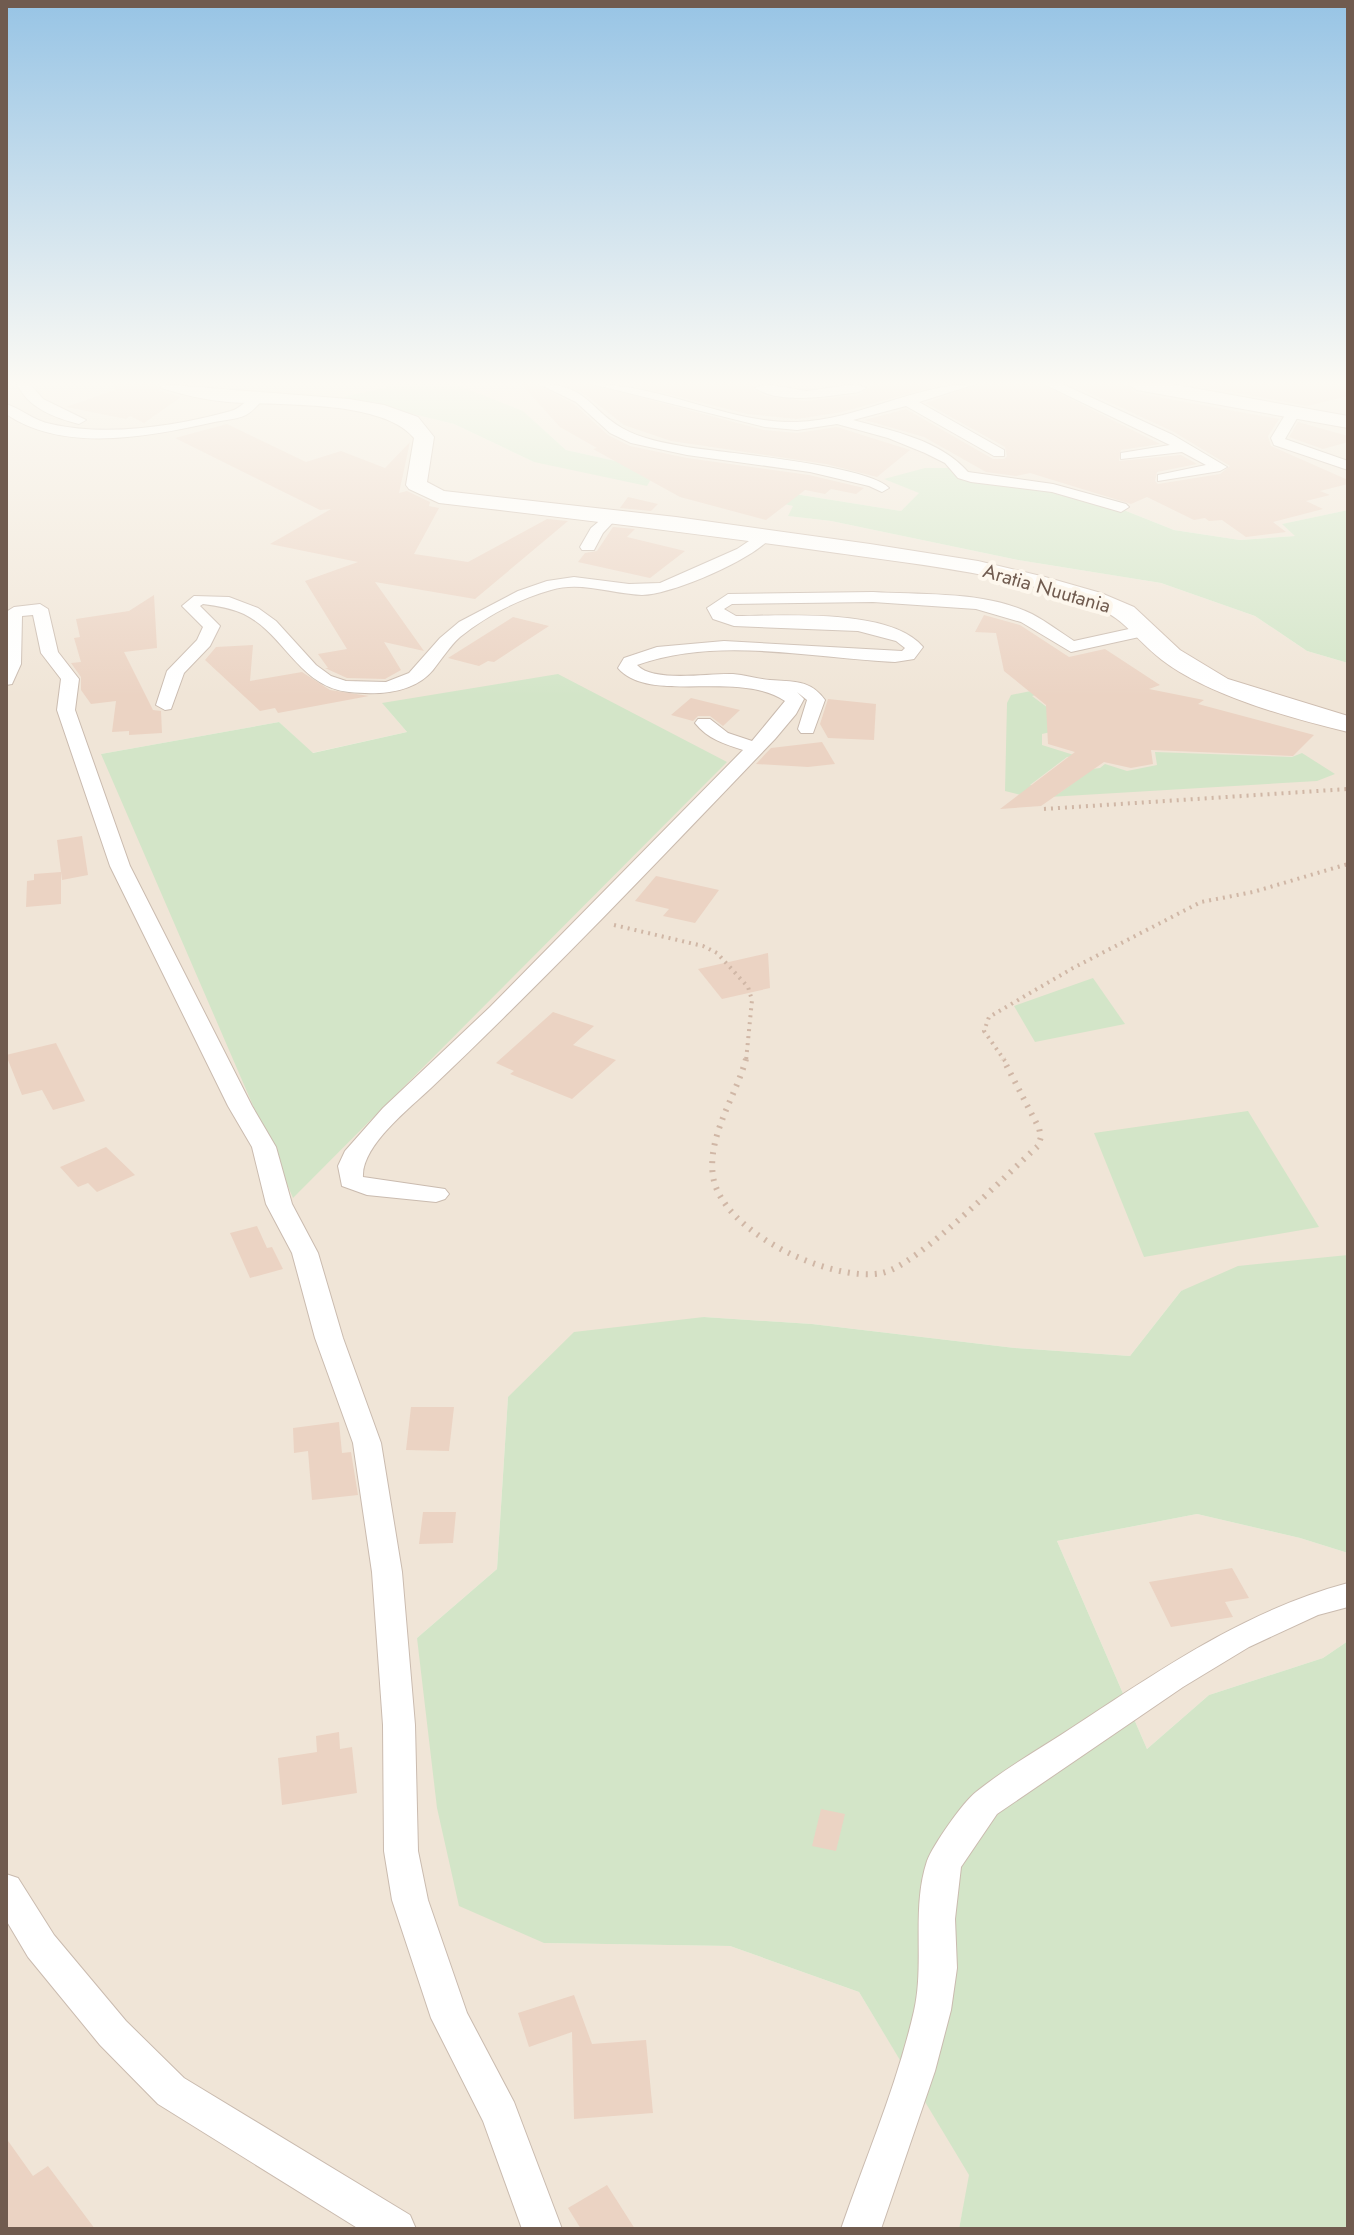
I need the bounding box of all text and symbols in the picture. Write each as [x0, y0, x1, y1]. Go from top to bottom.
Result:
street label: Aratia Nuutania [980, 556, 1114, 621]

